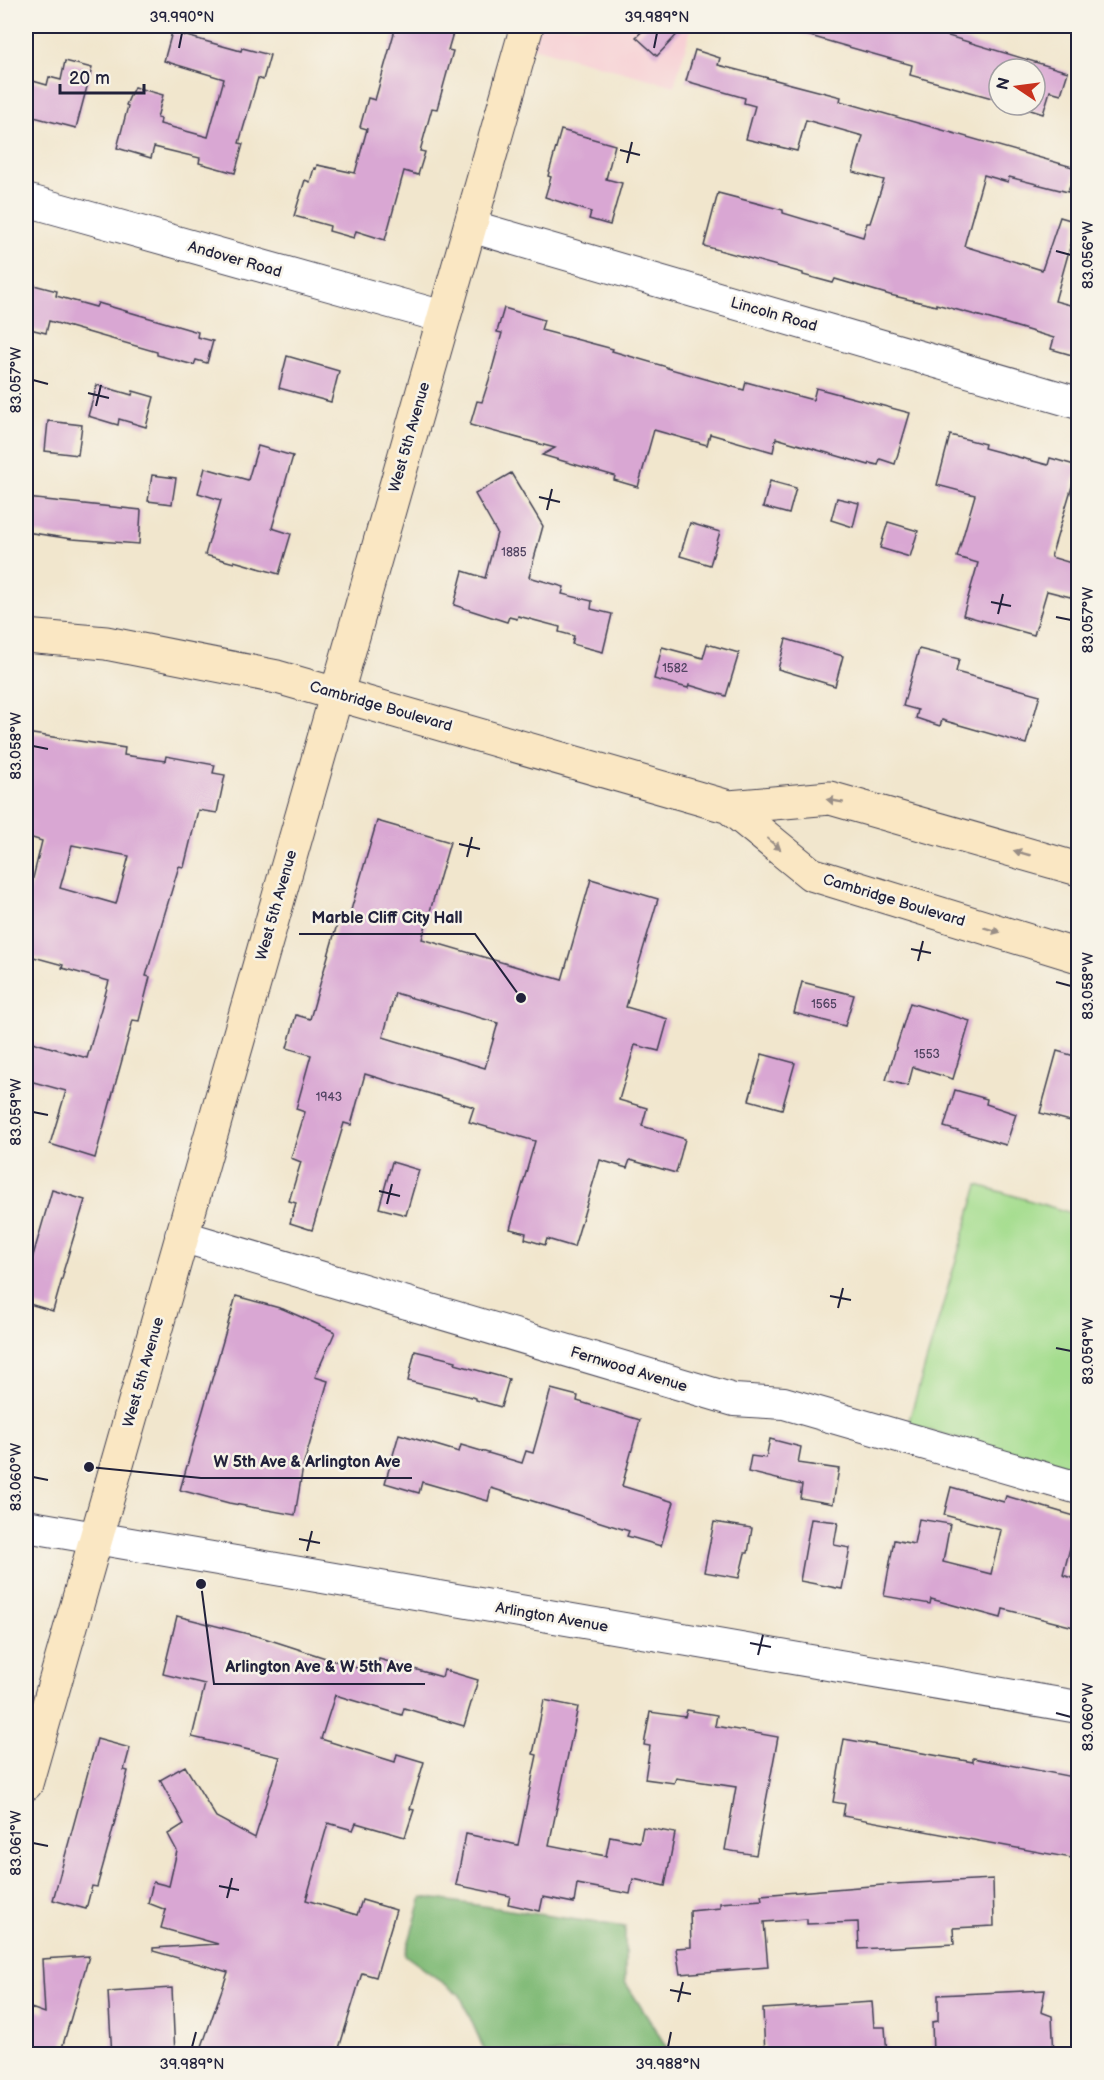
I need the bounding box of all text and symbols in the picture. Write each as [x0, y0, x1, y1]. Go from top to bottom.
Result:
text: 39.990°N [149, 8, 215, 27]
text: 39.989°N [624, 8, 690, 27]
scale bar [60, 57, 144, 95]
north arrow [987, 57, 1047, 117]
text: 20 m [69, 68, 110, 89]
text: N [993, 76, 1014, 92]
text: 83.056°W [1079, 221, 1098, 289]
street label: Andover Road [186, 237, 284, 282]
street label: Lincoln Road [728, 293, 819, 336]
text: 83.057°W [7, 347, 26, 413]
street label: West 5th Avenue [385, 380, 434, 494]
house number: 1885 [501, 545, 527, 560]
text: 83.057°W [1079, 587, 1098, 653]
house number: 1582 [662, 661, 688, 676]
street label: Cambridge Boulevard [307, 677, 454, 736]
text: 83.058°W [7, 712, 26, 780]
one-way arrow [825, 796, 844, 805]
one-way arrow [766, 837, 781, 850]
street label: West 5th Avenue [252, 848, 301, 962]
one-way arrow [1013, 848, 1031, 857]
street label: Cambridge Boulevard [821, 870, 967, 931]
callout: Marble Cliff City Hall [299, 900, 475, 934]
text: Marble Cliff City Hall [311, 909, 463, 928]
one-way arrow [983, 926, 1001, 935]
text: 83.058°W [1079, 952, 1098, 1020]
house number: 1565 [811, 997, 837, 1012]
house number: 1553 [914, 1047, 940, 1062]
text: 83.059°W [7, 1078, 26, 1146]
house number: 1943 [316, 1090, 342, 1105]
street label: West 5th Avenue [119, 1315, 168, 1429]
text: 83.059°W [1079, 1317, 1098, 1385]
street label: Fernwood Avenue [568, 1343, 690, 1396]
text: 83.060°W [7, 1443, 26, 1511]
callout: W 5th Ave & Arlington Ave [201, 1444, 412, 1478]
text: W 5th Ave & Arlington Ave [214, 1453, 400, 1472]
street label: Arlington Avenue [494, 1598, 610, 1637]
callout: Arlington Ave & W 5th Ave [214, 1650, 425, 1684]
text: Arlington Ave & W 5th Ave [225, 1658, 412, 1677]
text: 83.060°W [1079, 1683, 1098, 1751]
text: 83.061°W [7, 1810, 26, 1876]
text: 39.989°N [159, 2055, 225, 2074]
text: 39.988°N [635, 2055, 701, 2074]

